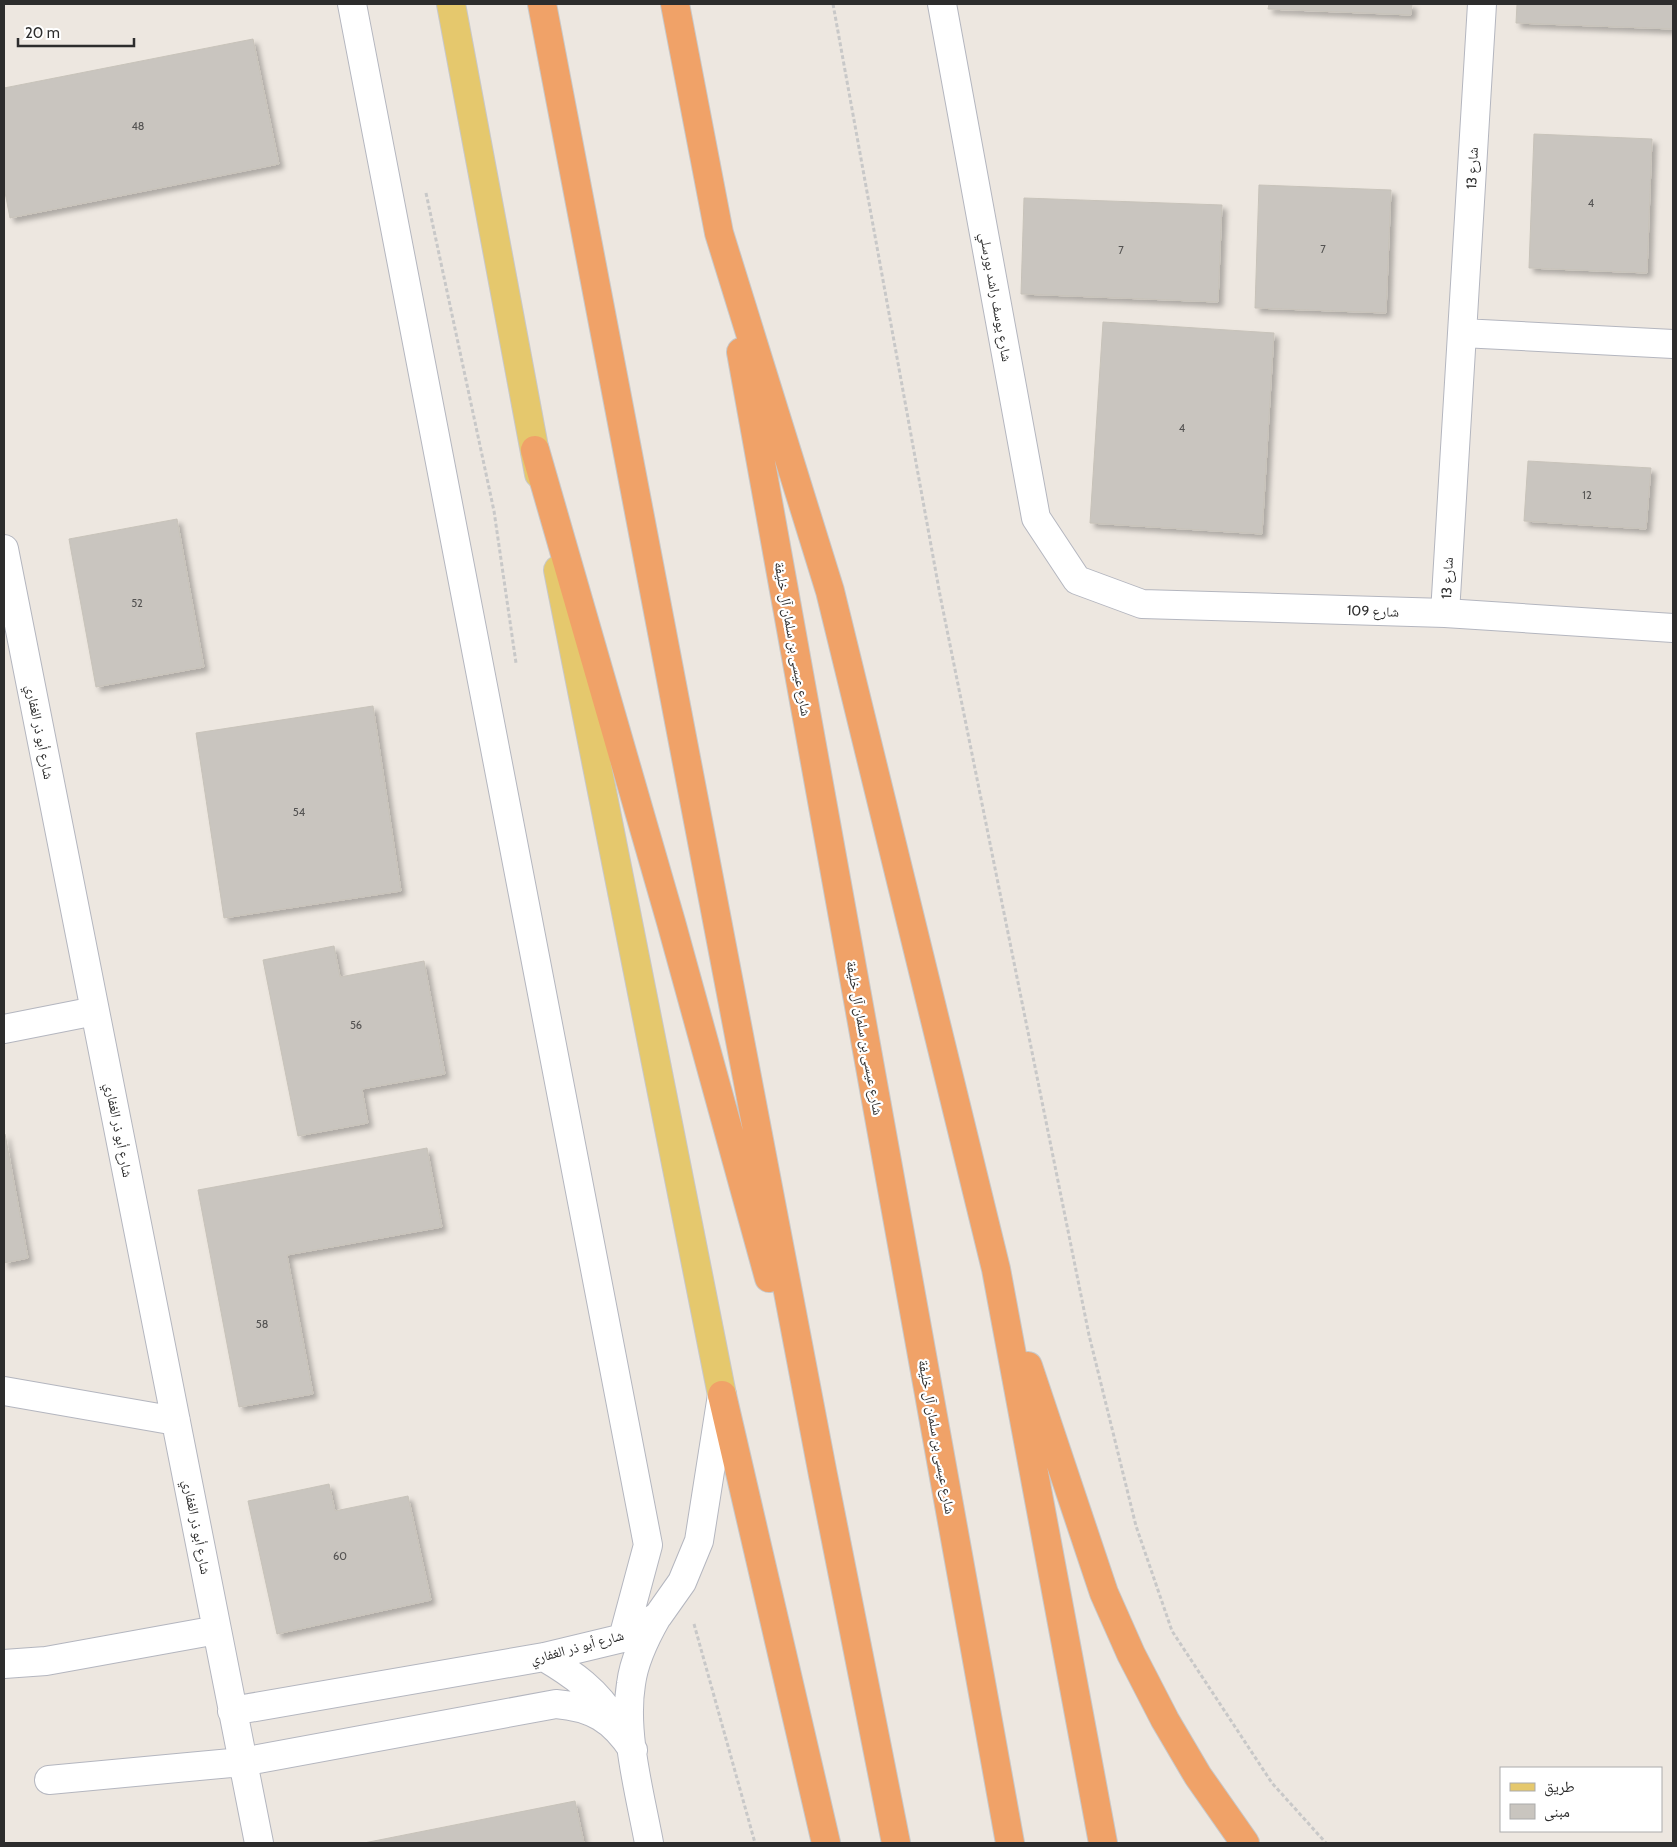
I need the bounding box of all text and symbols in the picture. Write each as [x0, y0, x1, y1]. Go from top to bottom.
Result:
scale bar [18, 15, 134, 47]
text: 20 m [25, 24, 60, 42]
house number: 48 [131, 119, 145, 133]
street label: شارع 13 [1462, 147, 1483, 189]
house number: 4 [1588, 196, 1595, 210]
street label: شارع يوسف راشد بورسلي [973, 231, 1016, 363]
house number: 7 [1320, 242, 1326, 256]
house number: 7 [1118, 243, 1124, 257]
house number: 4 [1179, 421, 1186, 435]
house number: 12 [1582, 488, 1592, 502]
street label: شارع 13 [1437, 557, 1458, 599]
street label: شارع عيسى بن سلمان آل خليفة [770, 560, 815, 718]
house number: 52 [131, 596, 143, 610]
street label: شارع 109 [1347, 601, 1399, 622]
street label: شارع أبو ذر الغفاري [19, 683, 58, 781]
house number: 54 [293, 805, 306, 819]
street label: شارع عيسى بن سلمان آل خليفة [842, 959, 887, 1117]
house number: 56 [350, 1018, 362, 1032]
street label: شارع أبو ذر الغفاري [98, 1081, 137, 1179]
house number: 58 [256, 1317, 268, 1331]
street label: شارع عيسى بن سلمان آل خليفة [914, 1358, 959, 1516]
street label: شارع أبو ذر الغفاري [176, 1478, 215, 1576]
house number: 60 [333, 1549, 347, 1563]
street label: شارع أبو ذر الغفاري [528, 1626, 626, 1671]
legend [1500, 1767, 1662, 1832]
text: طريق [1544, 1778, 1575, 1797]
text: مبنى [1544, 1803, 1570, 1822]

